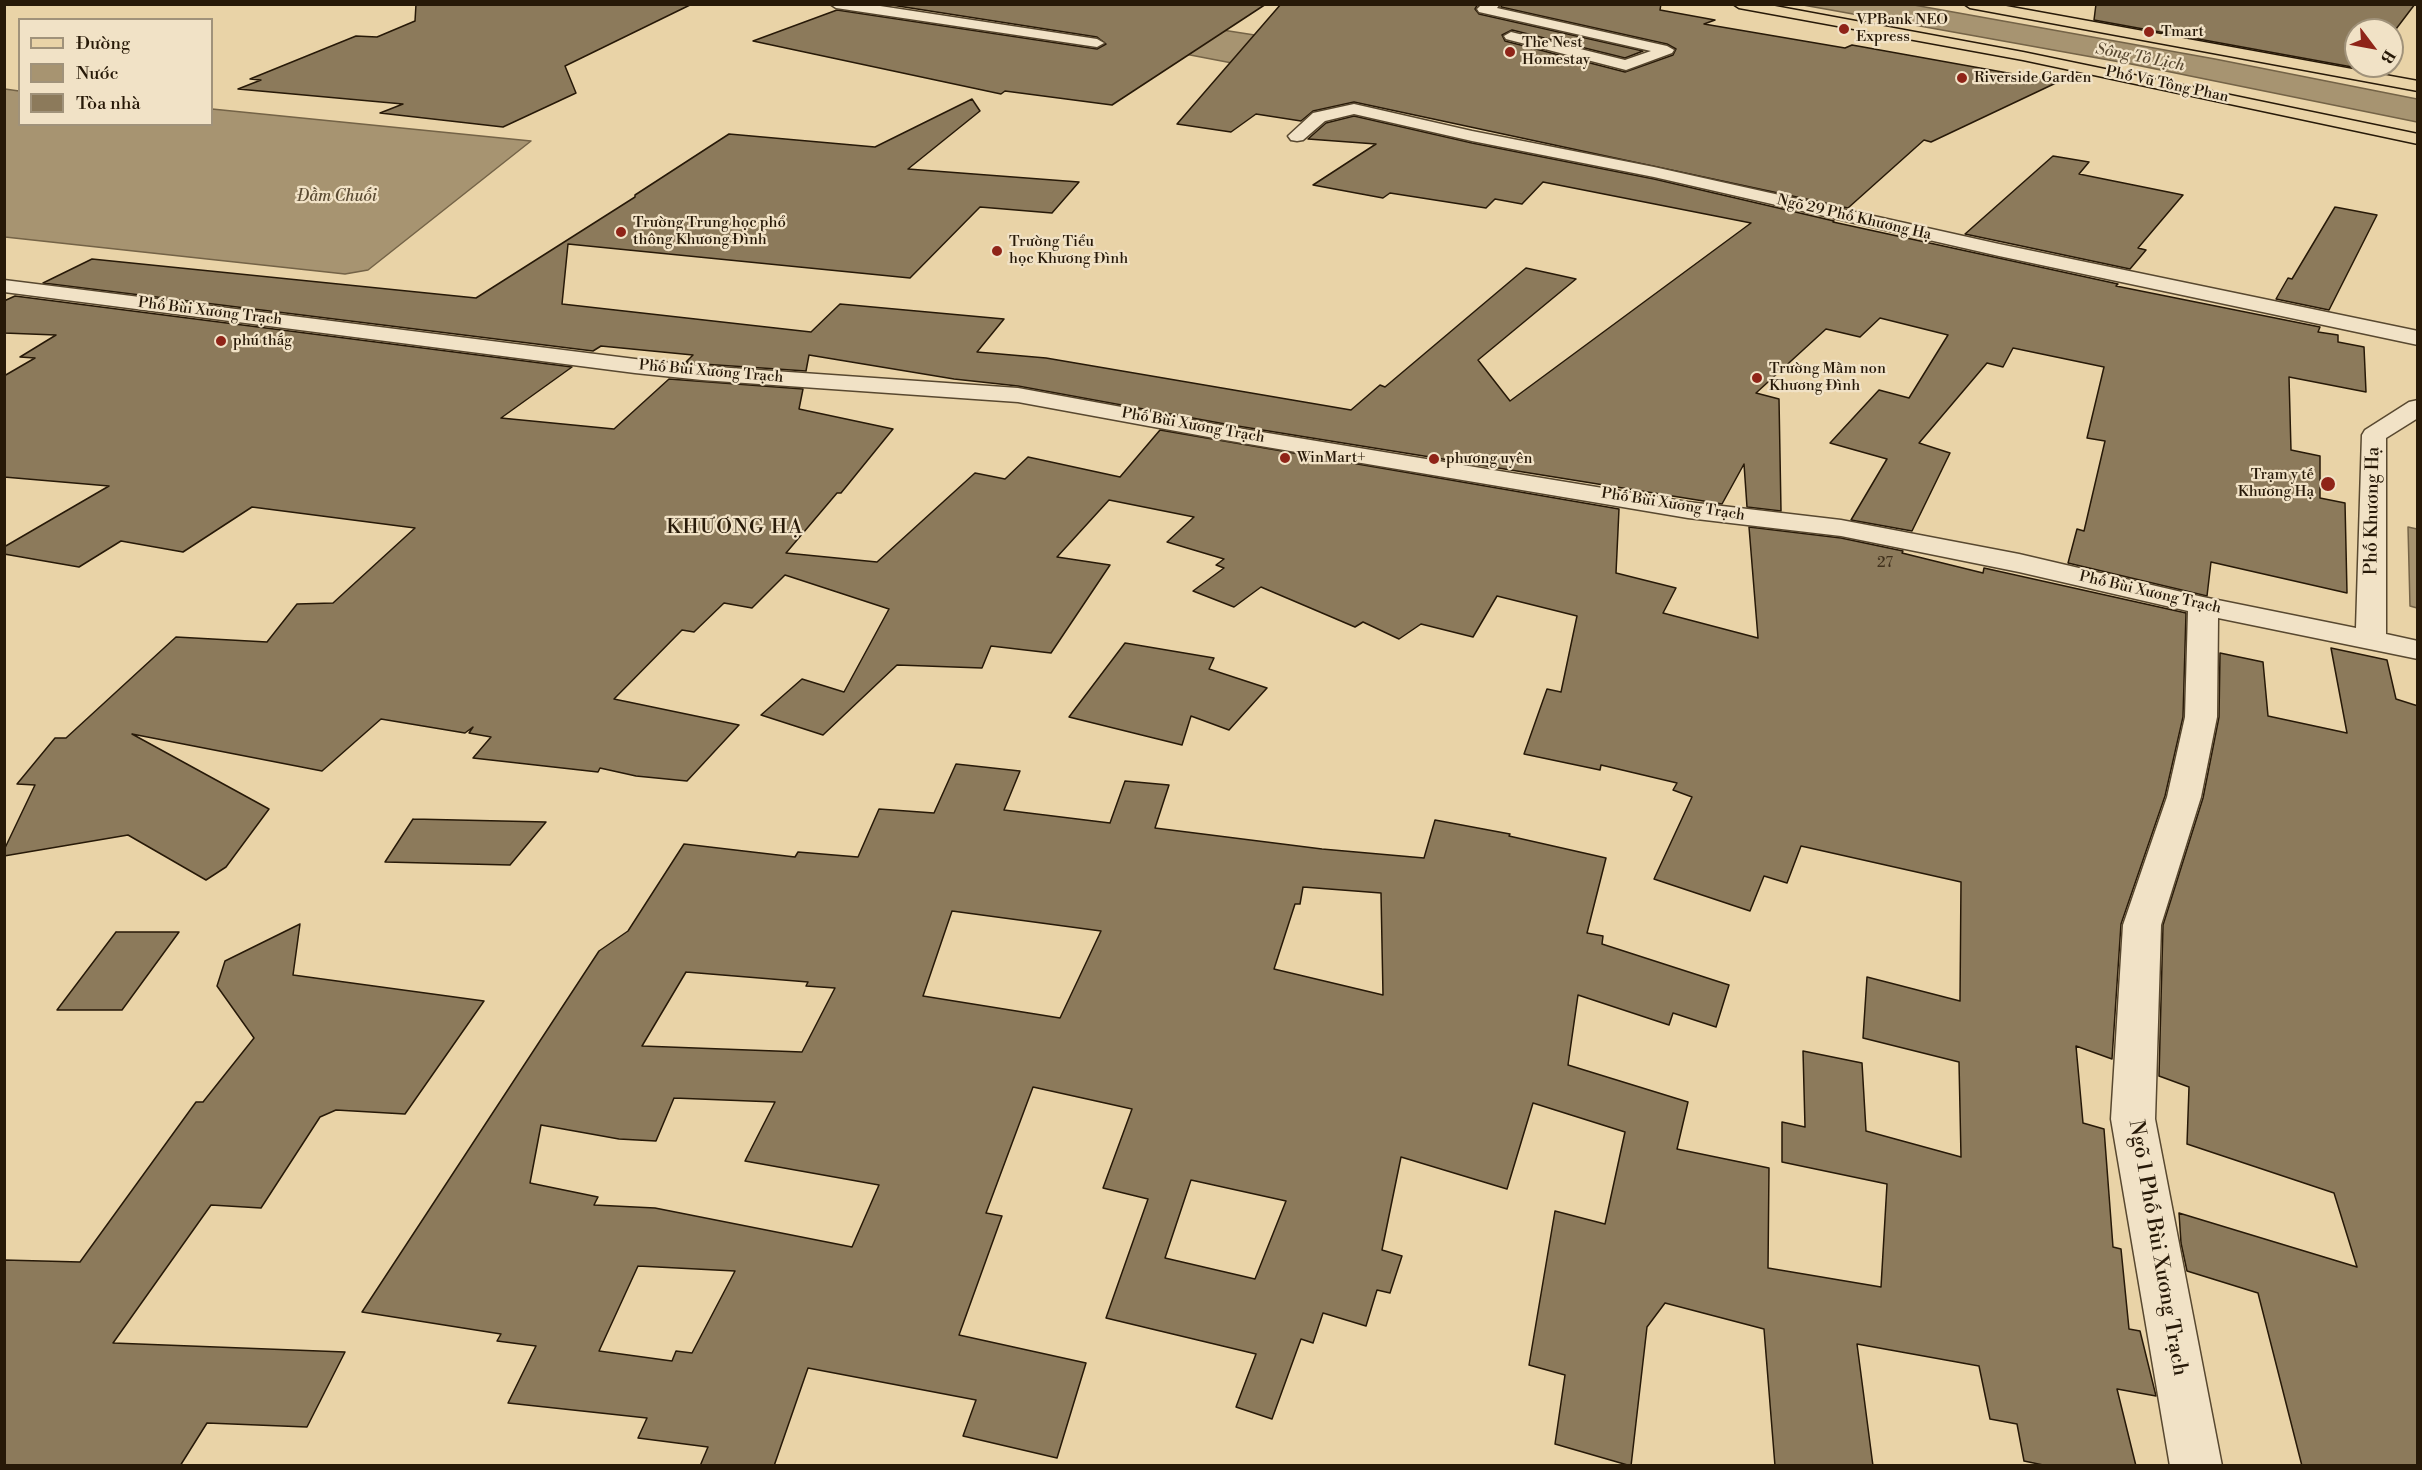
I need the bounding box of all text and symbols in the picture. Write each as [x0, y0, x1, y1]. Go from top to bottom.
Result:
place label: VPBank NEO Express [1856, 11, 1948, 46]
legend [18, 18, 213, 126]
north arrow [2344, 18, 2404, 78]
marker: VPBank NEO Express [1837, 22, 1851, 36]
place label: Tmart [2161, 23, 2204, 41]
marker: Tmart [2142, 25, 2156, 39]
text: Đường [76, 32, 130, 55]
place label: The Nest Homestay [1522, 34, 1590, 69]
water label: Sông Tô Lịch [2094, 40, 2186, 76]
marker: The Nest Homestay [1503, 45, 1517, 59]
text: B [2376, 46, 2399, 67]
text: Nước [76, 62, 119, 85]
street label: Phố Vũ Tông Phan [2104, 63, 2230, 107]
place label: Riverside Garden [1974, 69, 2091, 87]
marker: Riverside Garden [1955, 71, 1969, 85]
text: Tòa nhà [76, 92, 141, 115]
water label: Đầm Chuối [297, 187, 377, 207]
street label: Ngõ 29 Phố Khương Hạ [1775, 191, 1933, 245]
place label: Trường Trung học phổ thông Khương Đình [633, 214, 786, 249]
marker: Trường Trung học phổ thông Khương Đình [614, 225, 628, 239]
place label: Trường Tiểu học Khương Đình [1009, 233, 1128, 268]
marker: Trường Tiểu học Khương Đình [990, 244, 1004, 258]
street label: Phố Bùi Xương Trạch [137, 294, 283, 330]
place label: phú thắg [233, 332, 292, 350]
marker: phú thắg [214, 334, 228, 348]
street label: Phố Bùi Xương Trạch [638, 357, 784, 387]
place label: Trường Mầm non Khương Đình [1769, 360, 1886, 395]
marker: Trường Mầm non Khương Đình [1750, 371, 1764, 385]
street label: Phố Bùi Xương Trạch [1120, 405, 1266, 447]
street label: Phố Khương Hạ [2361, 447, 2385, 575]
place label: WinMart+ [1297, 449, 1366, 467]
place label: phương uyên [1446, 450, 1533, 468]
marker: WinMart+ [1278, 451, 1292, 465]
marker: phương uyên [1427, 452, 1441, 466]
place label: Trạm y tế Khương Hạ [2238, 466, 2314, 501]
marker: Trạm y tế Khương Hạ [2319, 475, 2337, 493]
street label: Phố Bùi Xương Trạch [1600, 485, 1746, 525]
district label: KHƯƠNG HẠ [666, 516, 804, 540]
house number: 27 [1877, 554, 1893, 572]
street label: Phố Bùi Xương Trạch [2077, 568, 2223, 618]
street label: Ngõ 1 Phố Bùi Xương Trạch [2122, 1118, 2192, 1378]

